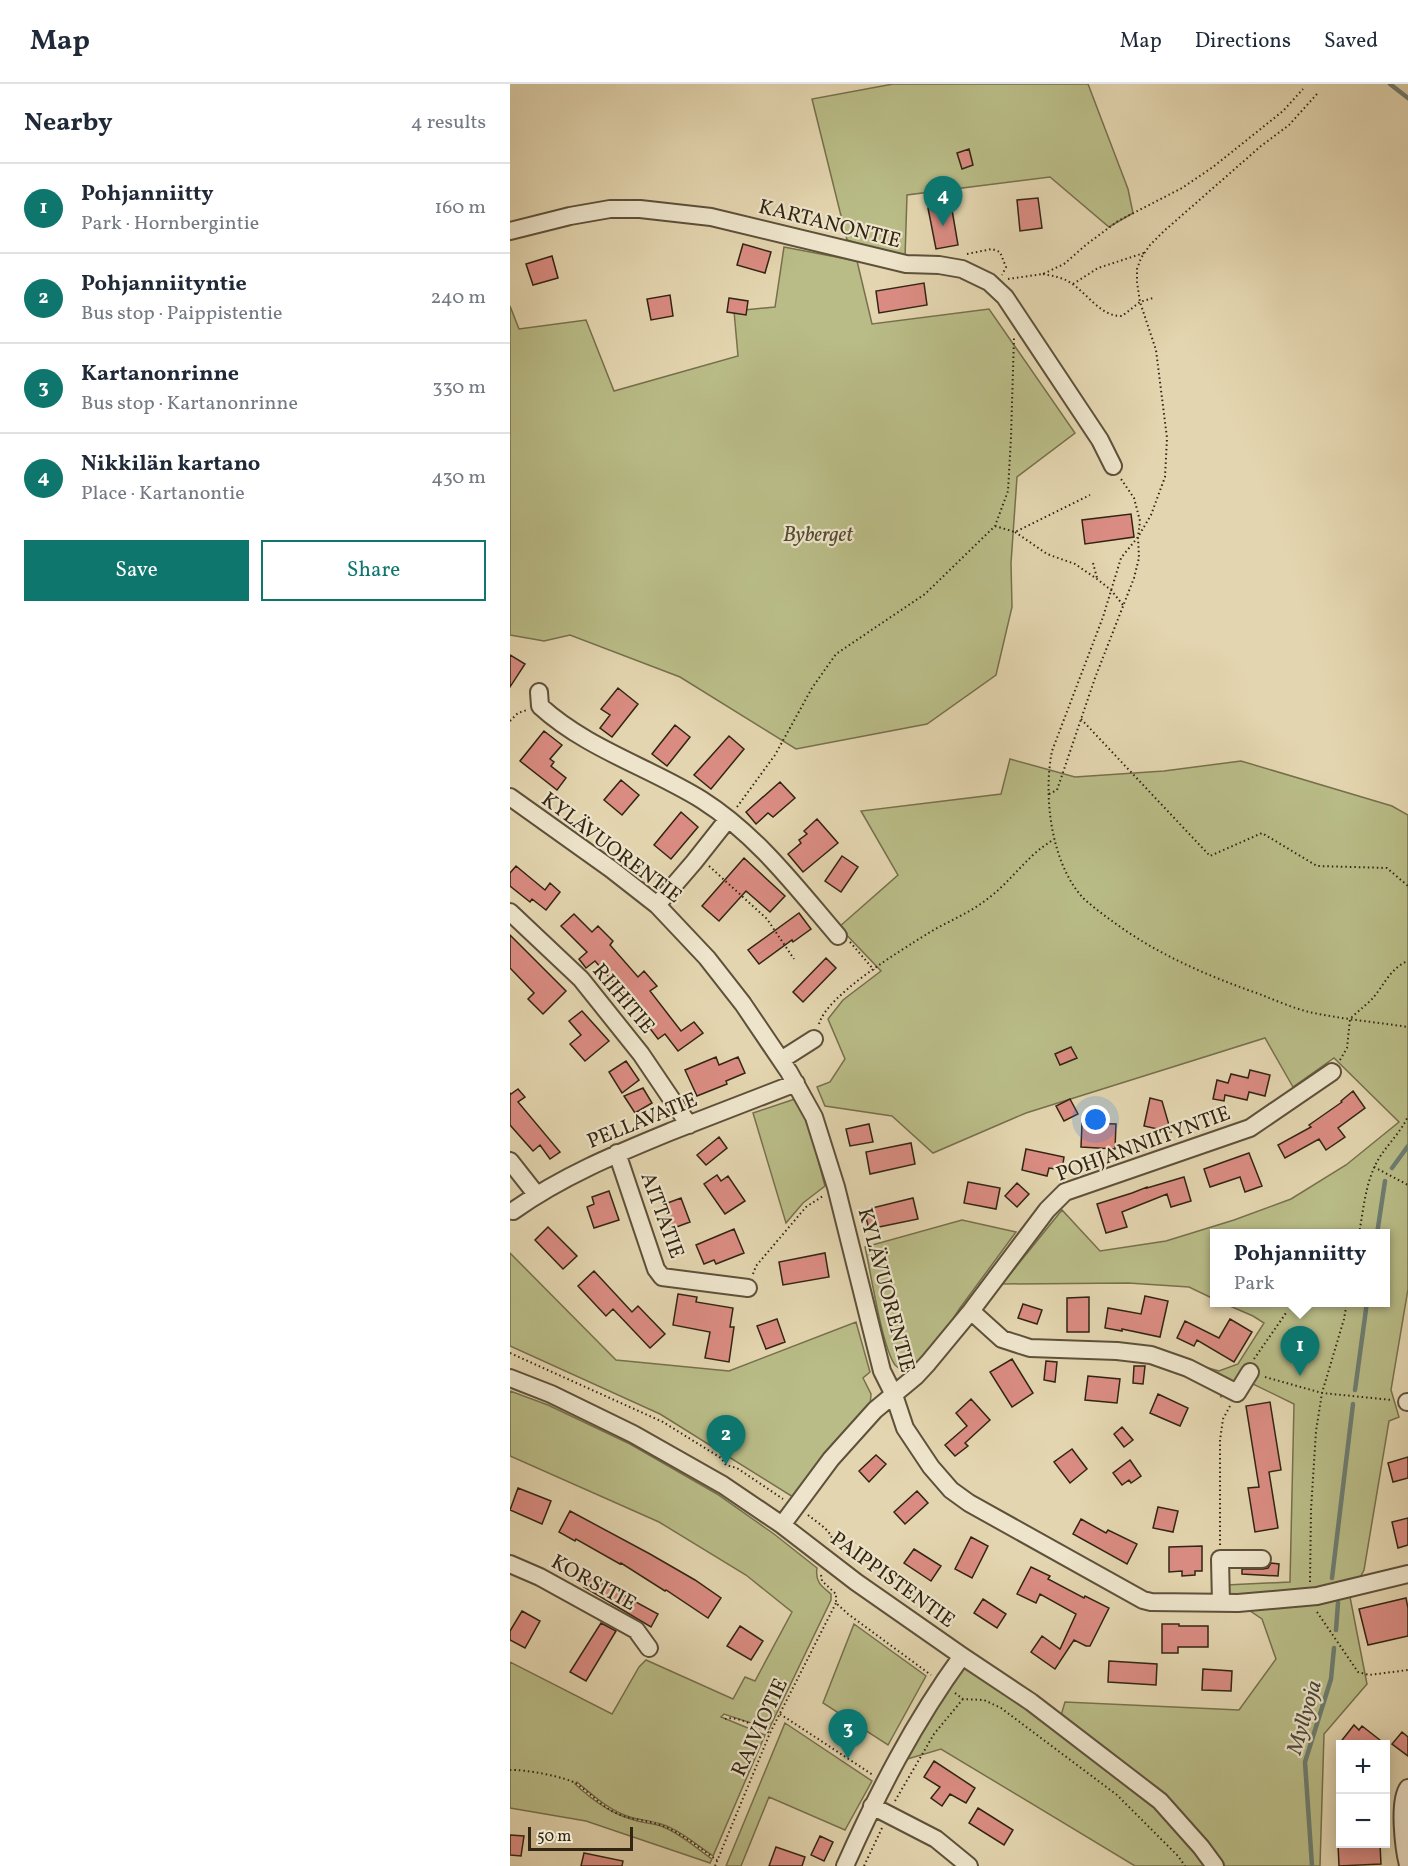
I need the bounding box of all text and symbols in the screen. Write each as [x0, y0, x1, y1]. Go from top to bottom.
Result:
text: Map [30, 22, 90, 61]
text: Map [1120, 27, 1162, 56]
text: Directions [1195, 27, 1291, 56]
text: Saved [1324, 27, 1378, 56]
text: Nearby [24, 105, 113, 141]
text: 4 results [411, 109, 486, 137]
pin: 4 [924, 176, 962, 226]
text: Pohjanniitty [81, 179, 214, 210]
street label: KARTANONTIE [755, 193, 904, 256]
text: 1 [39, 194, 48, 222]
text: 160 m [434, 194, 486, 222]
text: Park · Hornbergintie [81, 210, 259, 238]
text: Pohjanniityntie [81, 269, 247, 300]
text: 2 [38, 284, 49, 312]
text: 240 m [431, 284, 486, 312]
text: Bus stop · Paippistentie [81, 300, 283, 328]
text: Kartanonrinne [81, 359, 239, 390]
text: 3 [38, 374, 49, 402]
text: 330 m [432, 374, 486, 402]
text: Bus stop · Kartanonrinne [81, 390, 298, 418]
text: Nikkilän kartano [81, 449, 260, 480]
text: 4 [37, 464, 50, 492]
text: 430 m [431, 464, 486, 492]
text: Place · Kartanontie [81, 480, 245, 508]
park label: Byberget [783, 521, 854, 550]
button: Save [24, 540, 249, 601]
button: Share [261, 540, 486, 601]
street label: KYLÄVUORENTIE [535, 786, 687, 911]
street label: RIIHITIE [585, 958, 661, 1040]
street label: PELLAVATIE [583, 1086, 702, 1157]
street label: POHJANNIITYNTIE [1052, 1099, 1235, 1189]
your location [1081, 1105, 1110, 1134]
street label: AITTATIE [633, 1168, 691, 1263]
street label: KYLÄVUORENTIE [850, 1205, 921, 1376]
popup [1210, 1229, 1390, 1307]
text: Pohjanniitty [1234, 1239, 1366, 1270]
text: Park [1234, 1270, 1275, 1298]
pin: 1 [1280, 1326, 1320, 1376]
pin: 2 [706, 1416, 746, 1465]
street label: PAIPPISTENTIE [824, 1525, 960, 1635]
street label: KORSITIE [545, 1548, 641, 1619]
street label: RAIVIOTIE [725, 1674, 796, 1782]
water label: Myllyoja [1280, 1677, 1331, 1759]
pin: 3 [828, 1710, 868, 1759]
map controls [1336, 1740, 1390, 1848]
button: + [1336, 1740, 1390, 1794]
button: − [1336, 1794, 1390, 1848]
scale bar [528, 1824, 633, 1852]
text: 50 m [537, 1826, 571, 1848]

